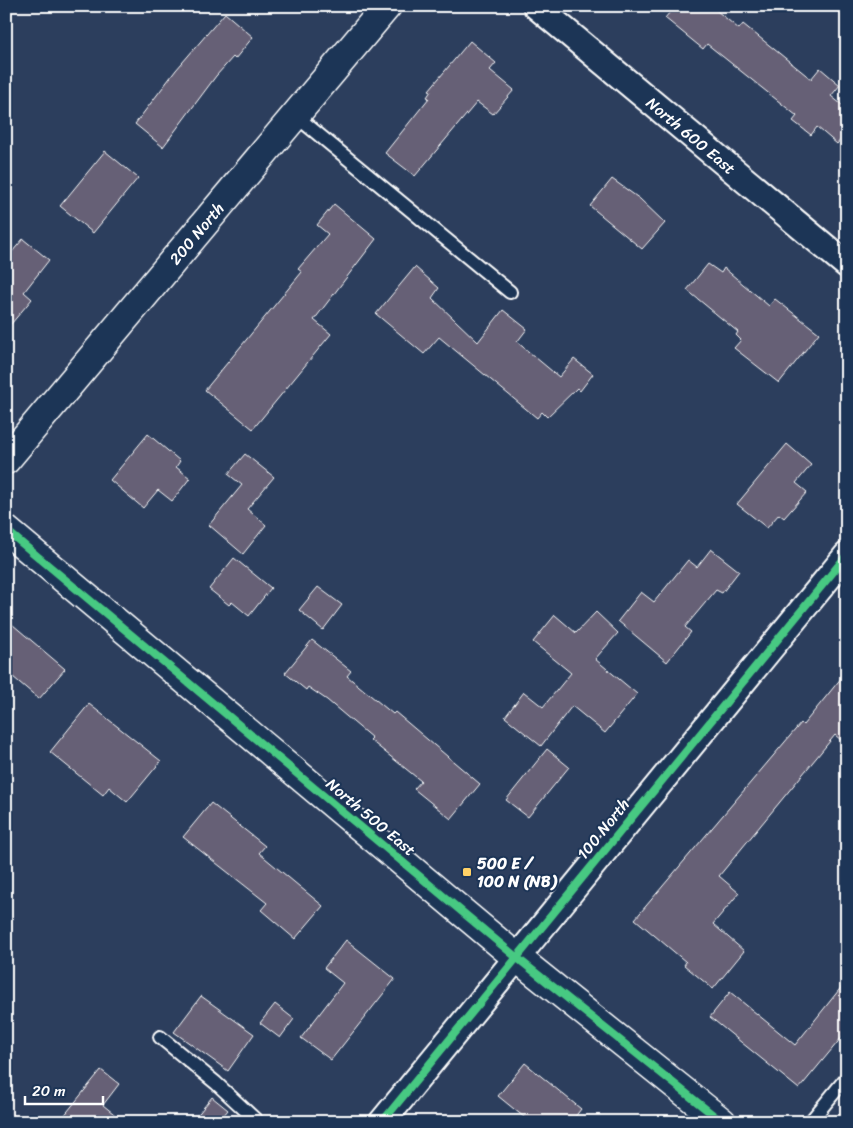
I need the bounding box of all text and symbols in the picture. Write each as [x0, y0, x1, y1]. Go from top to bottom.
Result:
street label: North 600 East [640, 89, 743, 182]
street label: 200 North [161, 195, 231, 271]
street label: North 500 East [319, 770, 423, 864]
street label: 100 North [569, 792, 637, 866]
place label: 500 E / 100 N (NB) [477, 849, 558, 896]
marker: 500 E / 100 N (NB) [461, 866, 473, 878]
scale bar [25, 1073, 102, 1105]
text: 20 m [32, 1078, 66, 1104]

